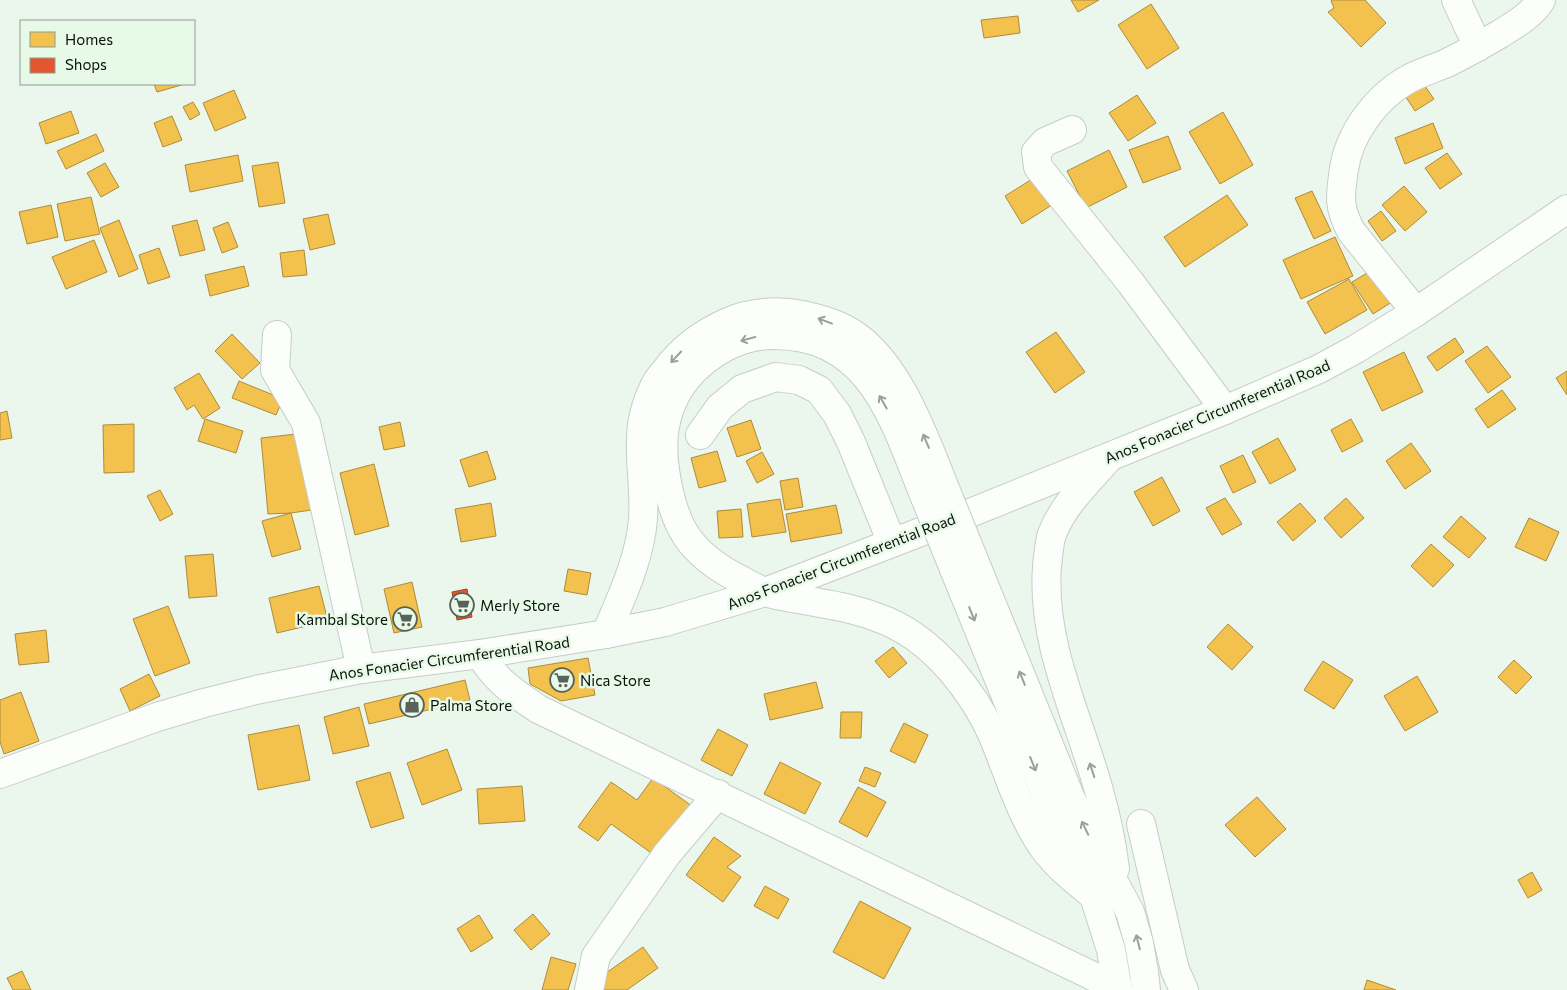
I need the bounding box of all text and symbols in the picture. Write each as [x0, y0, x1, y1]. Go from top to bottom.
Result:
legend [20, 20, 195, 85]
text: Homes [65, 30, 113, 48]
text: Shops [65, 55, 107, 73]
one-way arrow [818, 316, 833, 325]
one-way arrow [740, 335, 756, 344]
one-way arrow [670, 351, 682, 363]
street label: Anos Fonacier Circumferential Road [1102, 355, 1332, 467]
one-way arrow [877, 396, 887, 410]
one-way arrow [920, 434, 930, 449]
street label: Anos Fonacier Circumferential Road [724, 509, 958, 613]
supermarket icon: Merly Store [449, 592, 475, 618]
place label: Merly Store [480, 596, 560, 614]
supermarket icon: Kambal Store [392, 606, 418, 632]
one-way arrow [968, 606, 978, 621]
place label: Kambal Store [296, 610, 388, 628]
street label: Anos Fonacier Circumferential Road [327, 632, 571, 684]
supermarket icon: Nica Store [549, 667, 575, 693]
place label: Nica Store [580, 671, 651, 689]
one-way arrow [1017, 671, 1026, 686]
shop icon: Palma Store [399, 692, 425, 718]
place label: Palma Store [430, 696, 512, 714]
one-way arrow [1029, 756, 1039, 771]
one-way arrow [1087, 762, 1097, 778]
one-way arrow [1080, 821, 1089, 836]
one-way arrow [1133, 934, 1142, 950]

